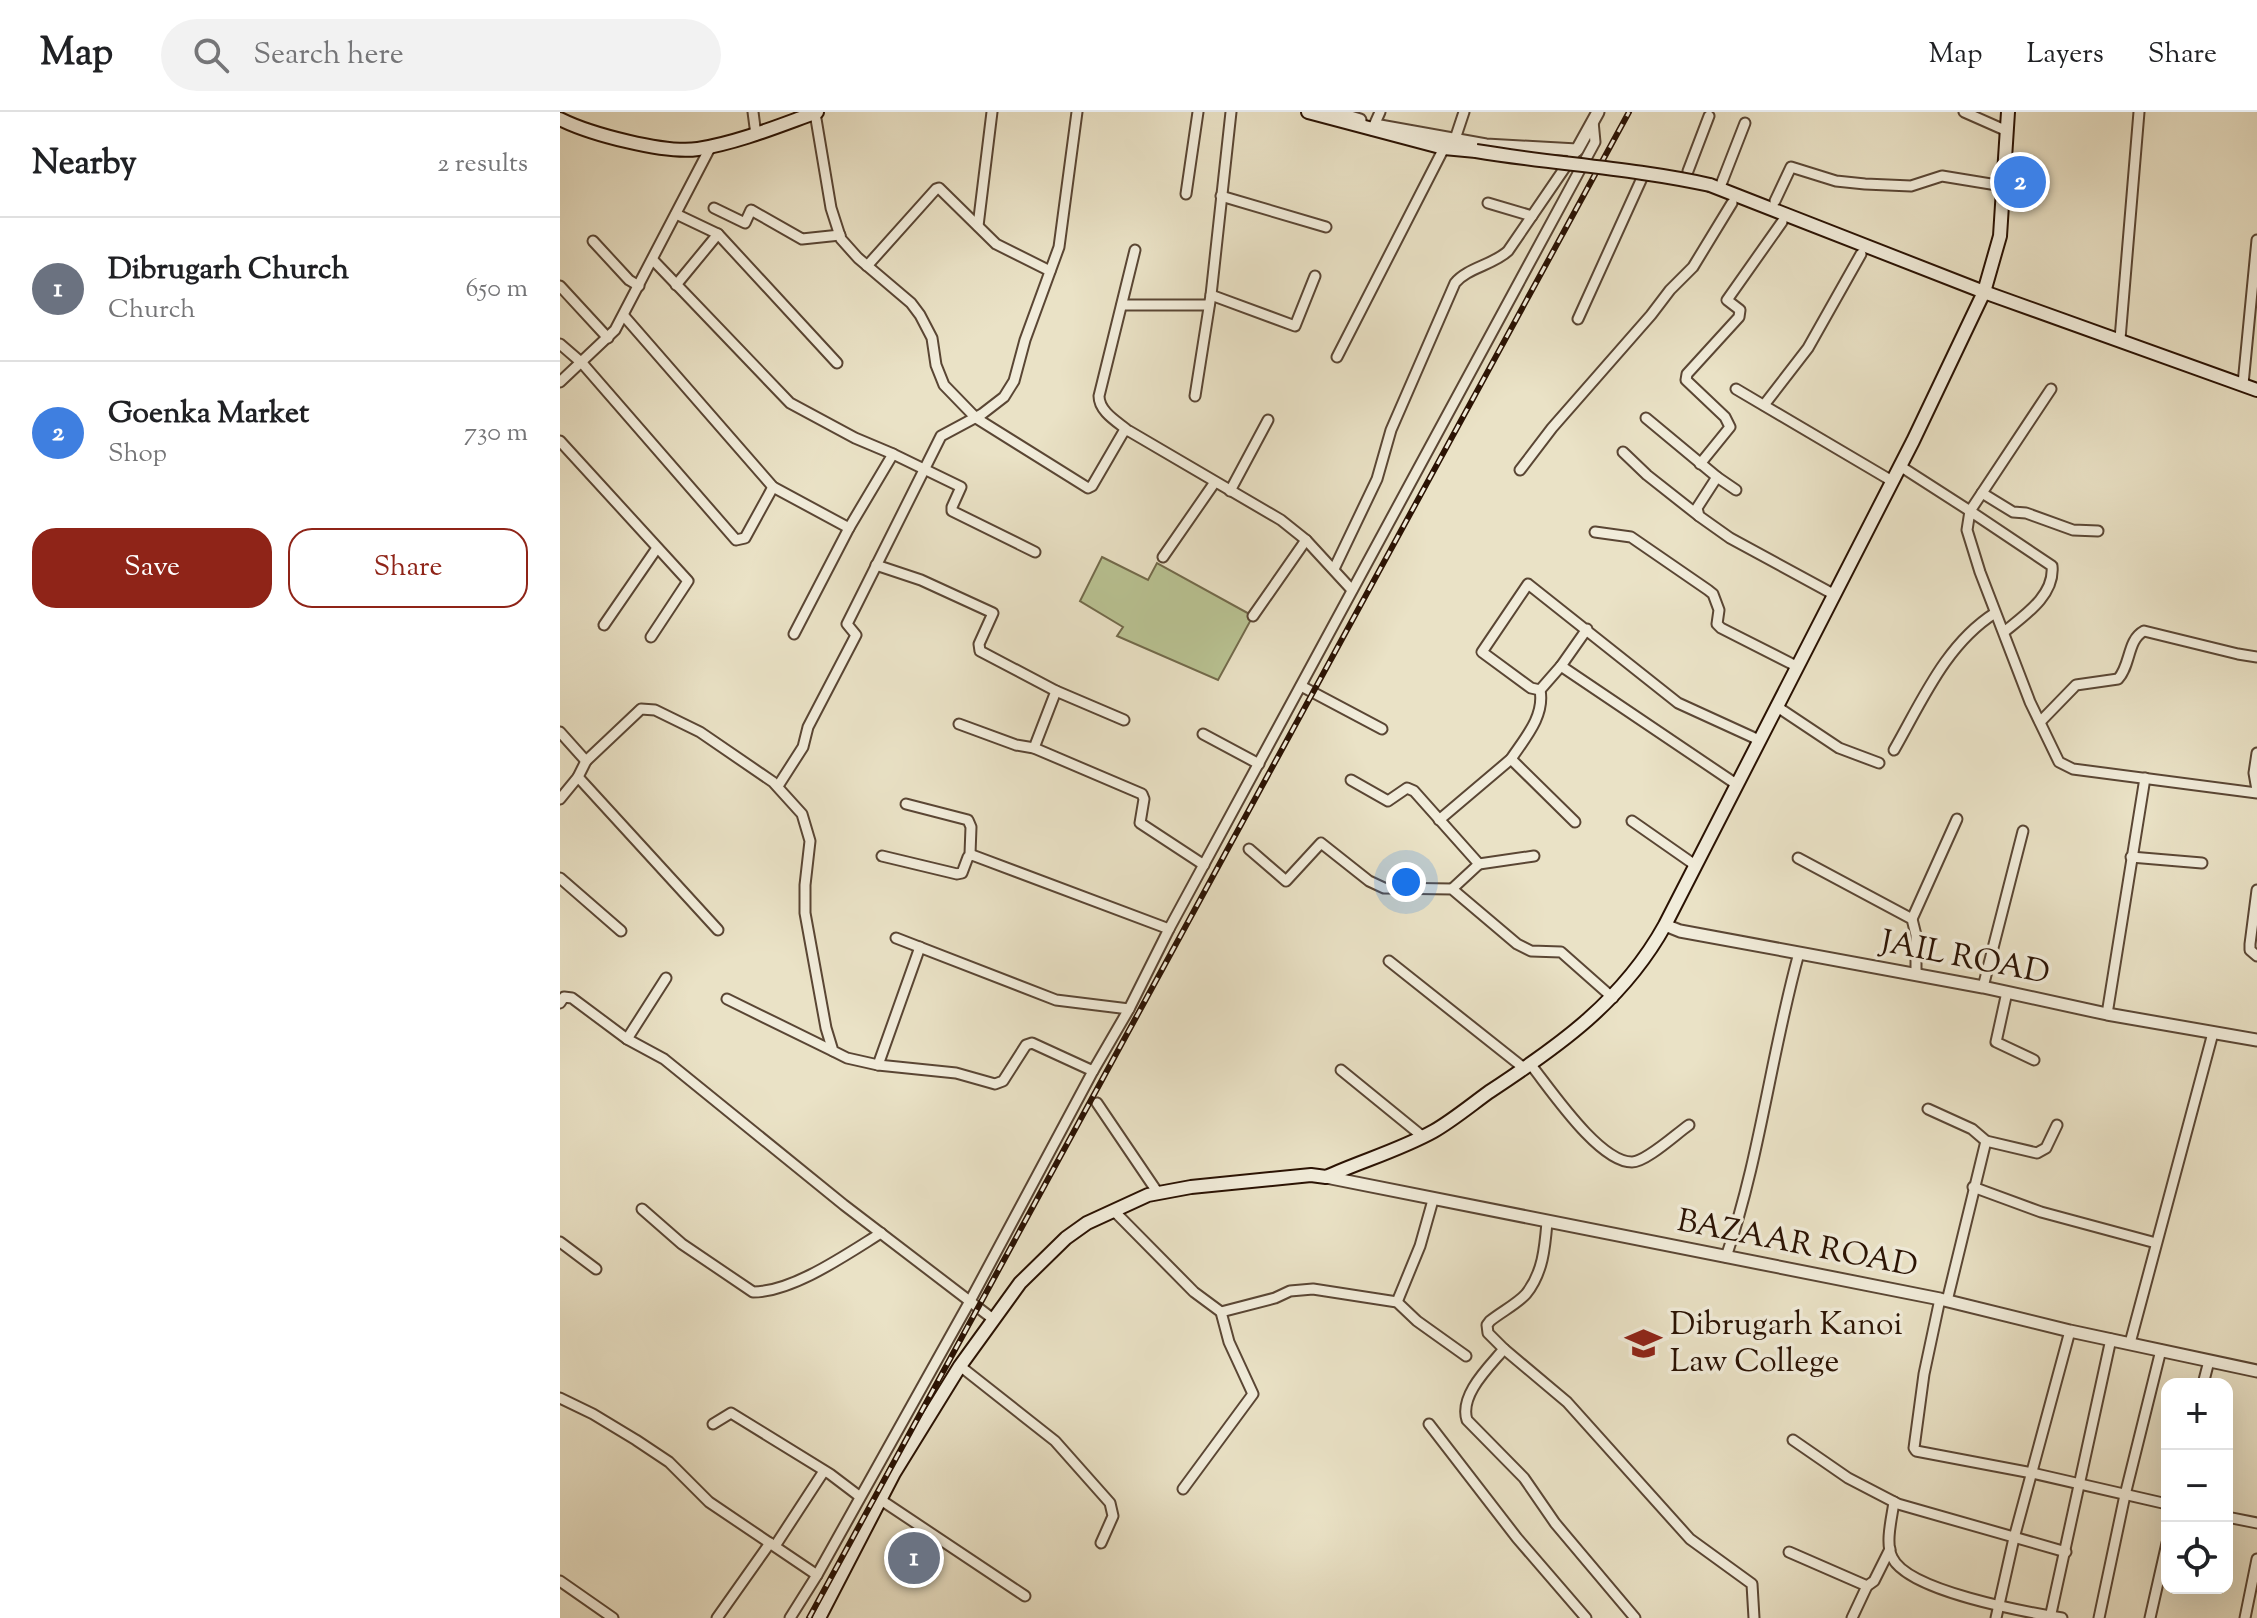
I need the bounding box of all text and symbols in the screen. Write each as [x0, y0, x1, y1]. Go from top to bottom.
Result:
search box [161, 19, 721, 91]
text: Map [40, 28, 113, 82]
icon: search [189, 33, 233, 77]
text: Search here [253, 34, 404, 77]
text: Map [1929, 35, 1982, 75]
text: Layers [2026, 35, 2104, 75]
text: Share [2148, 35, 2217, 75]
text: Nearby [32, 140, 137, 189]
text: 2 results [437, 146, 528, 183]
pin: 2 [1994, 152, 2046, 212]
text: Dibrugarh Church [108, 249, 349, 292]
text: 1 [54, 271, 62, 308]
text: 650 m [465, 271, 528, 308]
text: Church [108, 292, 196, 329]
text: Goenka Market [108, 393, 309, 436]
text: 2 [52, 415, 64, 452]
text: 730 m [464, 415, 528, 452]
text: Shop [108, 436, 167, 473]
button: Save [32, 528, 272, 608]
button: Share [288, 528, 528, 608]
your location [1386, 862, 1426, 902]
street label: JAIL ROAD [1875, 920, 2053, 998]
street label: BAZAAR ROAD [1673, 1199, 1921, 1291]
place label: Dibrugarh Kanoi Law College [1670, 1303, 1903, 1386]
school or university icon: Dibrugarh Kanoi Law College [1625, 1325, 1663, 1363]
map controls [2161, 1378, 2233, 1594]
button: + [2161, 1378, 2233, 1450]
button: − [2161, 1450, 2233, 1522]
button: locate [2161, 1522, 2233, 1594]
pin: 1 [888, 1528, 940, 1588]

